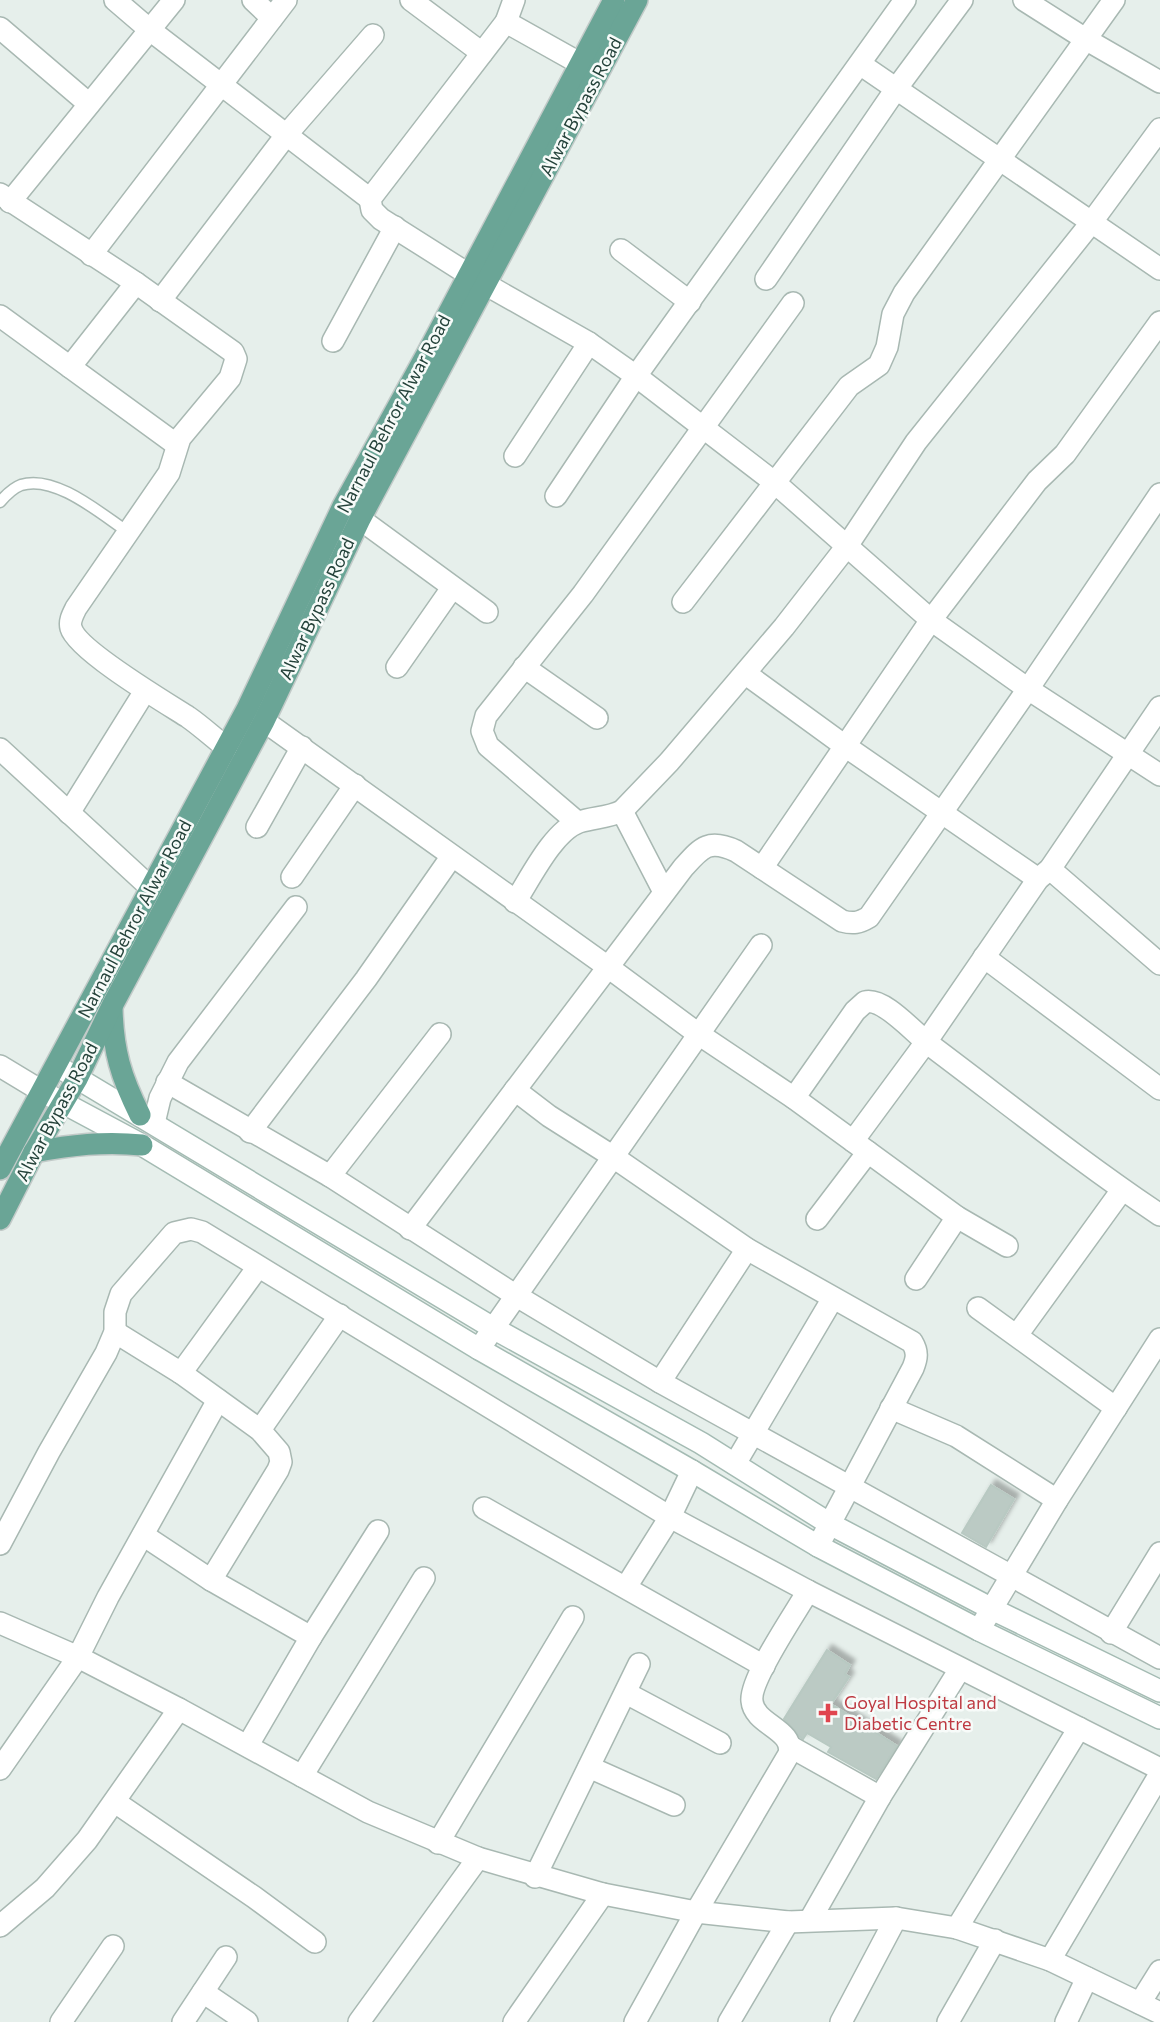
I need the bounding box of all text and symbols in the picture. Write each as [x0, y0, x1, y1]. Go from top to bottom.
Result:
street label: Alwar Bypass Road [534, 33, 626, 180]
street label: Narnaul Behror Alwar Road [332, 311, 455, 516]
street label: Alwar Bypass Road [274, 534, 359, 683]
street label: Narnaul Behror Alwar Road [73, 816, 196, 1021]
street label: Alwar Bypass Road [10, 1038, 102, 1185]
place label: Goyal Hospital and Diabetic Centre [844, 1691, 997, 1734]
marker: Goyal Hospital and Diabetic Centre [818, 1703, 838, 1723]

